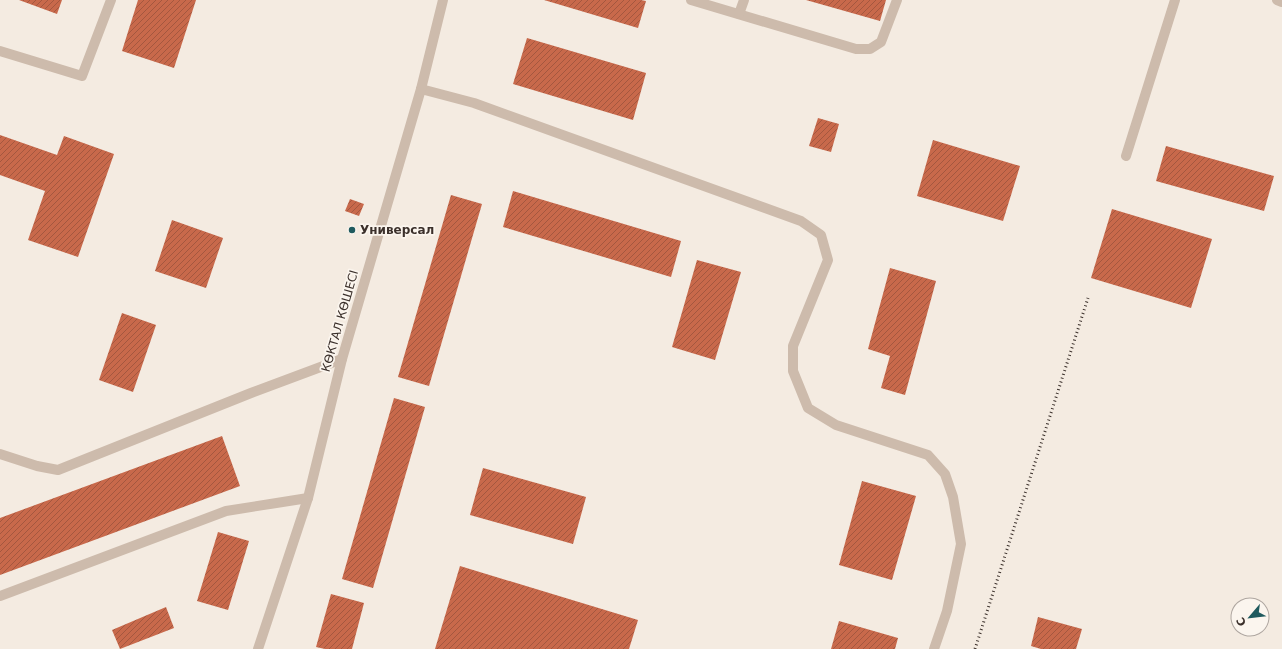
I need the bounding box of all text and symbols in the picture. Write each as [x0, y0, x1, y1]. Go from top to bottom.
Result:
place label: Универсал [360, 223, 434, 237]
marker: Универсал [347, 225, 357, 235]
street label: КӨКТАЛ КӨШЕСІ [319, 269, 361, 373]
north arrow [1230, 597, 1270, 637]
text: С [1234, 615, 1249, 628]

